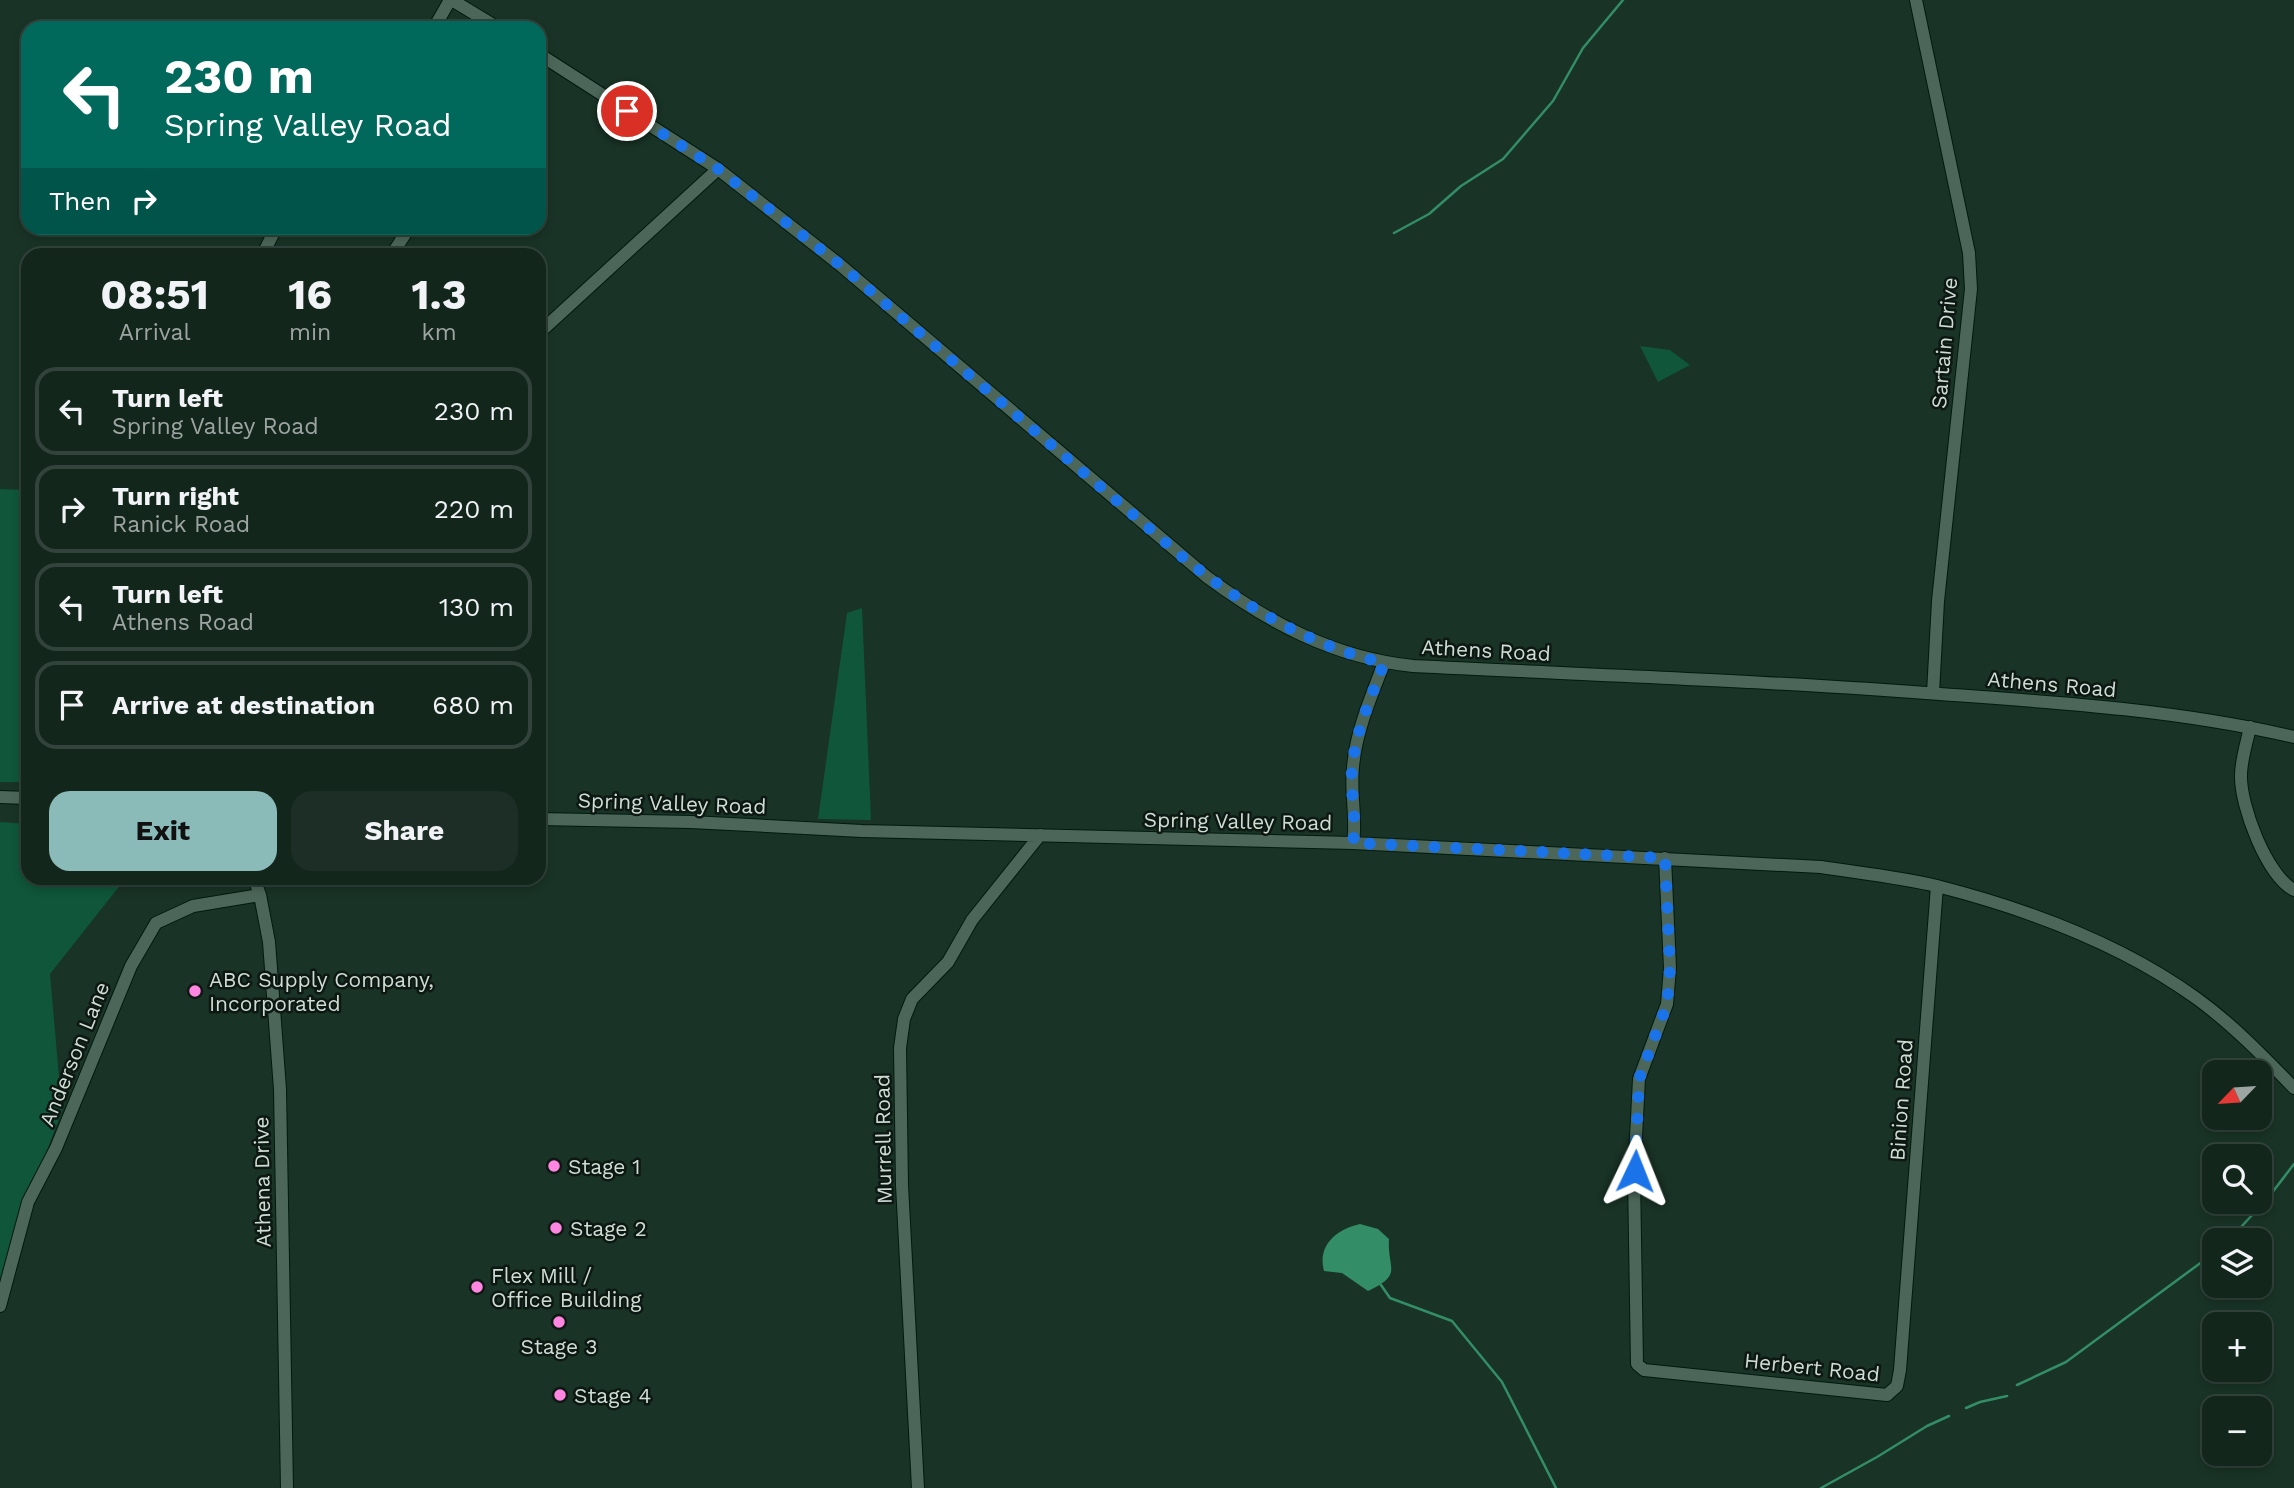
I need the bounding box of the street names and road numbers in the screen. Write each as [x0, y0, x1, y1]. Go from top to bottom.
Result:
street label: Sartain Drive [1926, 276, 1962, 410]
street label: Athens Road [1421, 634, 1551, 666]
street label: Athens Road [1986, 666, 2118, 702]
street label: Spring Valley Road [577, 787, 767, 819]
street label: Spring Valley Road [1143, 807, 1333, 835]
street label: Anderson Lane [34, 978, 114, 1130]
street label: Binion Road [1884, 1038, 1918, 1162]
street label: Murrell Road [869, 1074, 897, 1204]
street label: Athena Drive [248, 1116, 276, 1248]
street label: Herbert Road [1743, 1347, 1881, 1387]

